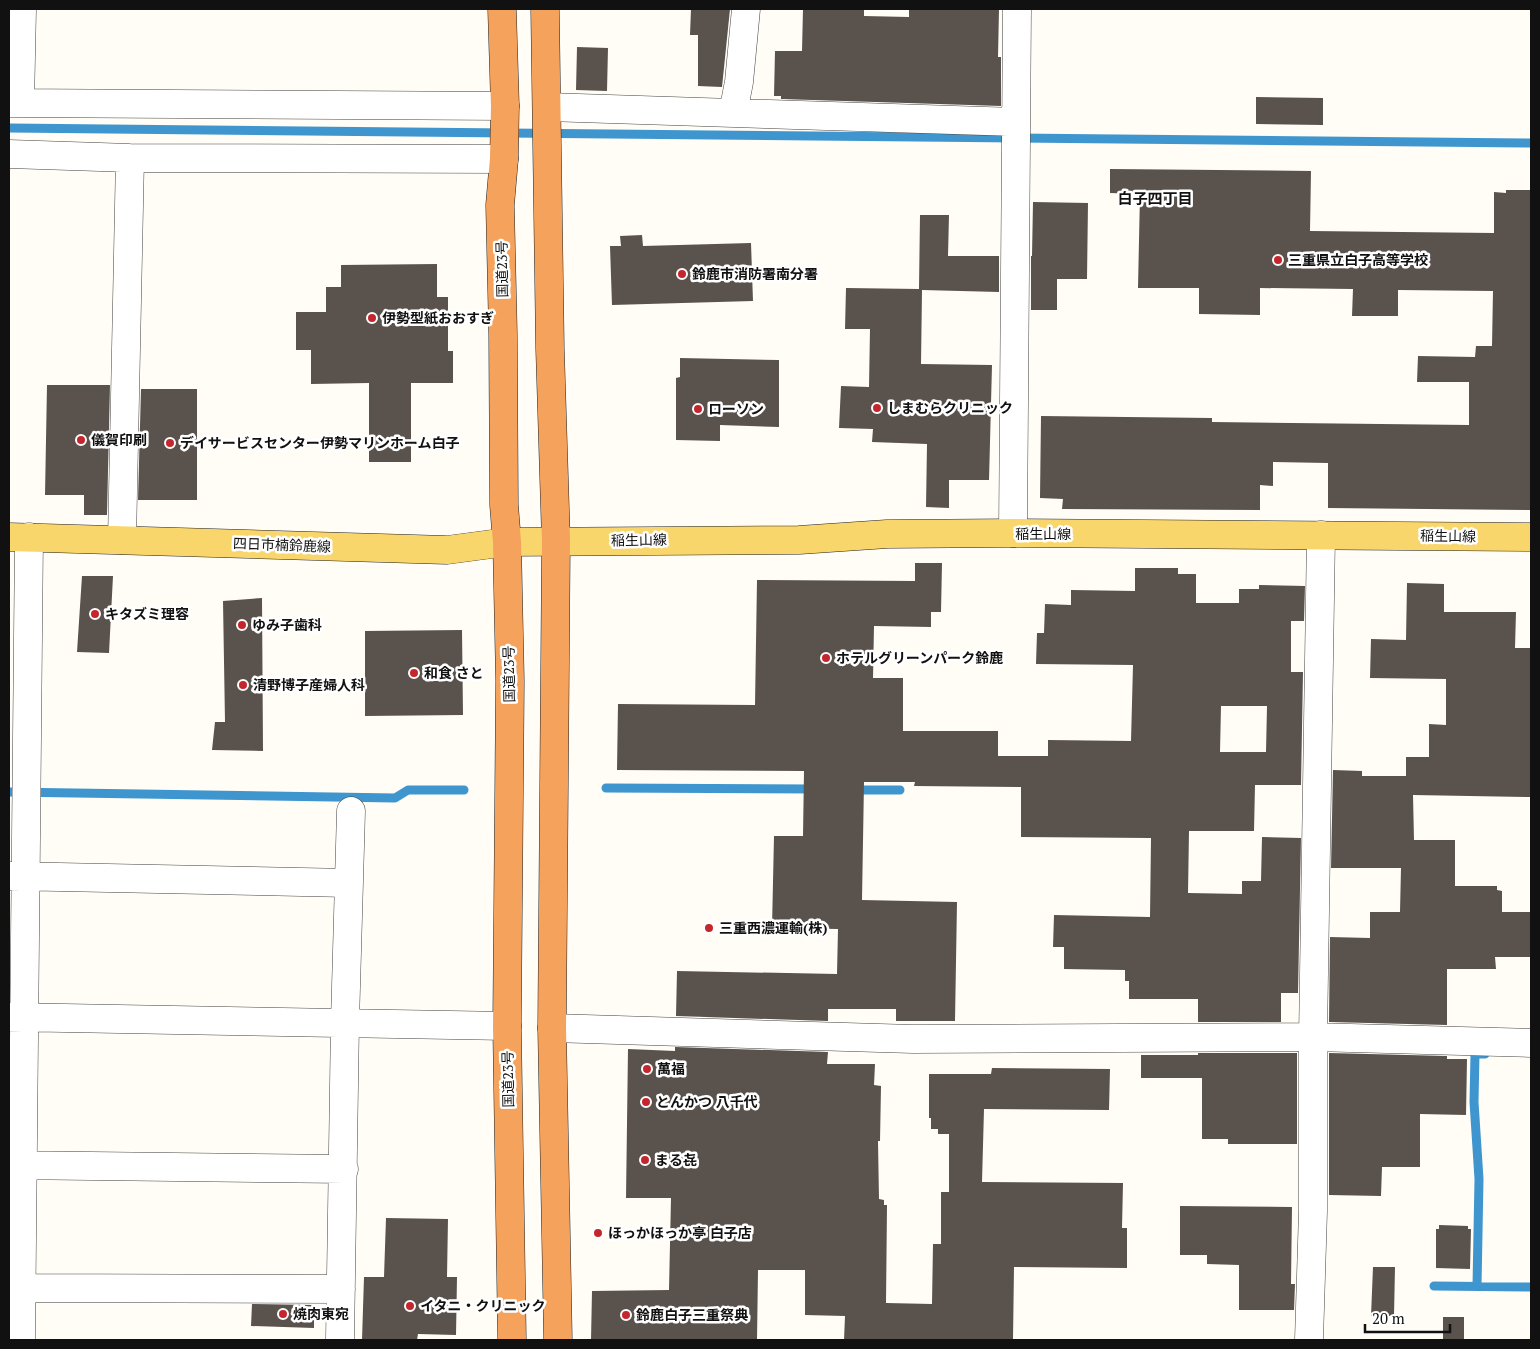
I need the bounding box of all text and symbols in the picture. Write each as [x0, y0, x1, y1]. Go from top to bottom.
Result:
district label: 白子四丁目 [1117, 188, 1193, 208]
street label: 国道23号 [492, 240, 511, 298]
place label: 三重県立白子高等学校 [1288, 250, 1428, 269]
marker: 三重県立白子高等学校 [1272, 254, 1284, 266]
place label: 鈴鹿市消防署南分署 [692, 264, 818, 283]
marker: 鈴鹿市消防署南分署 [676, 268, 688, 280]
place label: 伊勢型紙おおすぎ [382, 308, 494, 327]
marker: 伊勢型紙おおすぎ [366, 312, 378, 324]
place label: しまむらクリニック [887, 398, 1013, 417]
place label: ローソン [708, 399, 764, 418]
marker: しまむらクリニック [871, 402, 883, 414]
marker: ローソン [692, 403, 704, 415]
place label: 儀賀印刷 [91, 430, 147, 449]
place label: デイサービスセンター伊勢マリンホーム白子 [180, 433, 460, 452]
marker: 儀賀印刷 [75, 434, 87, 446]
marker: デイサービスセンター伊勢マリンホーム白子 [164, 437, 176, 449]
street label: 稲生山線 [1015, 524, 1071, 543]
street label: 稲生山線 [1420, 526, 1476, 545]
street label: 稲生山線 [611, 530, 667, 549]
street label: 四日市楠鈴鹿線 [233, 533, 331, 556]
place label: キタズミ理容 [105, 604, 189, 623]
marker: キタズミ理容 [89, 608, 101, 620]
place label: ゆみ子歯科 [252, 615, 322, 634]
marker: ゆみ子歯科 [236, 619, 248, 631]
street label: 国道23号 [499, 645, 518, 703]
place label: ホテルグリーンパーク鈴鹿 [836, 648, 1003, 667]
marker: ホテルグリーンパーク鈴鹿 [820, 652, 832, 664]
place label: 和食 さと [424, 663, 484, 682]
marker: 和食 さと [408, 667, 420, 679]
place label: 清野博子産婦人科 [253, 675, 365, 694]
marker: 清野博子産婦人科 [237, 679, 249, 691]
place label: 三重西濃運輸(株) [719, 918, 828, 937]
marker: 三重西濃運輸(株) [703, 922, 715, 934]
street label: 国道23号 [498, 1050, 517, 1108]
place label: 萬福 [657, 1059, 685, 1078]
marker: 萬福 [641, 1063, 653, 1075]
place label: とんかつ 八千代 [656, 1092, 758, 1111]
marker: とんかつ 八千代 [640, 1096, 652, 1108]
place label: まる㐂 [655, 1150, 697, 1169]
marker: まる㐂 [639, 1154, 651, 1166]
place label: ほっかほっか亭 白子店 [608, 1223, 752, 1242]
marker: ほっかほっか亭 白子店 [592, 1227, 604, 1239]
place label: イタニ・クリニック [420, 1296, 545, 1315]
marker: イタニ・クリニック [404, 1300, 416, 1312]
scale bar [1365, 1302, 1450, 1334]
place label: 焼肉東宛 [293, 1304, 349, 1323]
place label: 鈴鹿白子三重祭典 [636, 1305, 748, 1324]
marker: 焼肉東宛 [277, 1308, 289, 1320]
text: 20 m [1372, 1308, 1405, 1328]
marker: 鈴鹿白子三重祭典 [620, 1309, 632, 1321]

